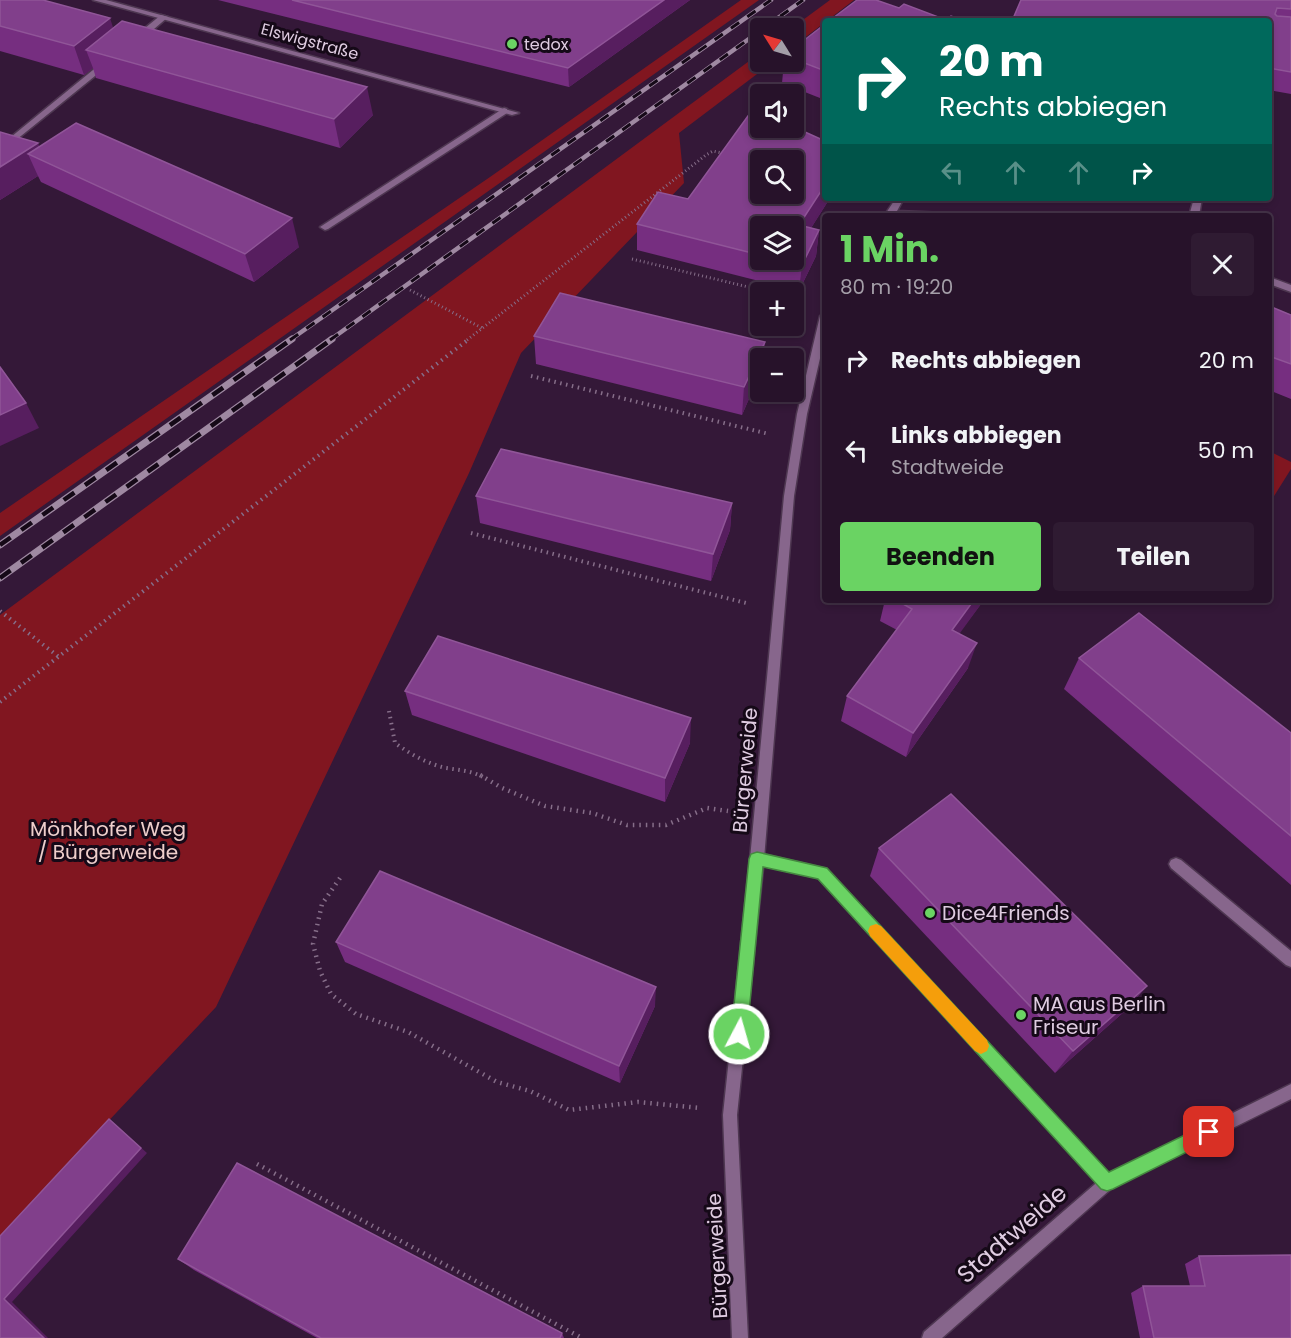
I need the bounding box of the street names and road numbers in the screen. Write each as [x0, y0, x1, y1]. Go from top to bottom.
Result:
street label: Elswigstraße [259, 17, 361, 66]
street label: Bürgerweide [726, 706, 764, 834]
street label: Stadtweide [950, 1177, 1074, 1291]
street label: Bürgerweide [700, 1193, 734, 1319]

